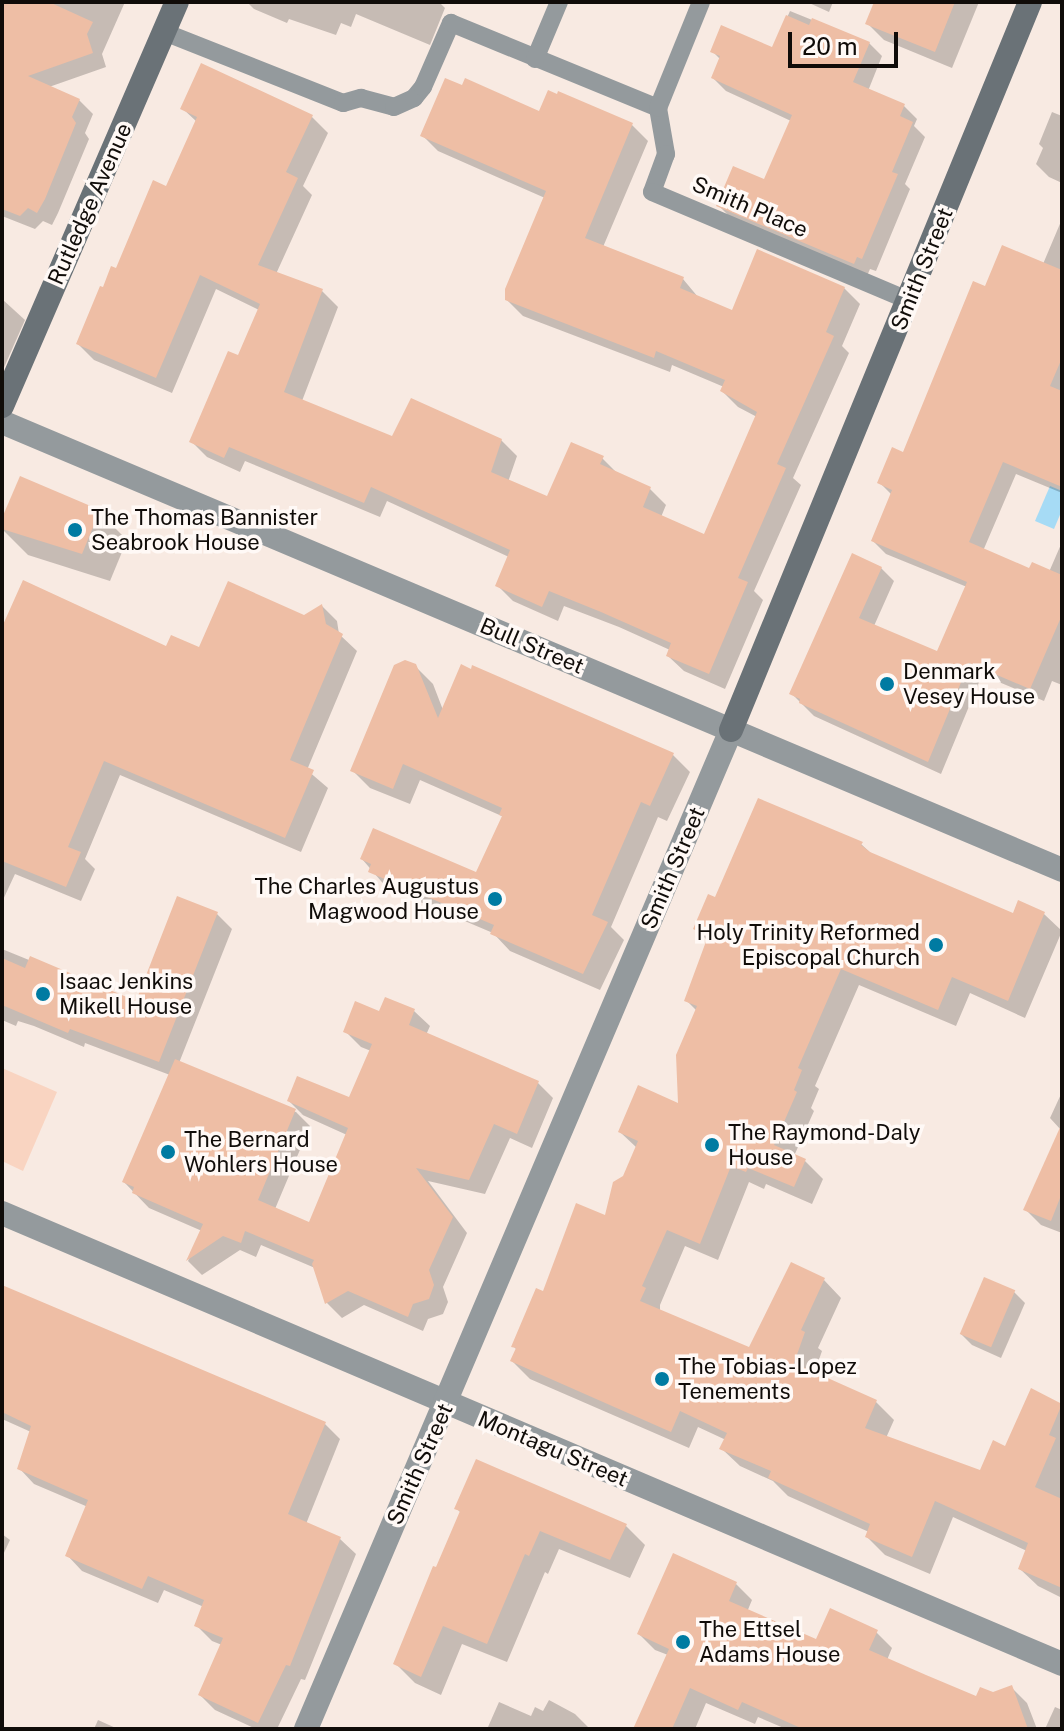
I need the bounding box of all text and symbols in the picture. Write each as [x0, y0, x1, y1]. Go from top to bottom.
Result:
scale bar [792, 16, 902, 66]
text: 20 m [802, 32, 858, 60]
street label: Rutledge Avenue [42, 119, 138, 289]
street label: Smith Place [688, 171, 812, 243]
street label: Smith Street [885, 204, 959, 334]
place label: The Thomas Bannister Seabrook House [91, 504, 318, 556]
marker: The Thomas Bannister Seabrook House [66, 521, 84, 539]
street label: Bull Street [476, 612, 588, 680]
place label: Denmark Vesey House [903, 658, 1035, 710]
marker: Denmark Vesey House [878, 675, 896, 693]
street label: Smith Street [635, 803, 711, 933]
place label: The Charles Augustus Magwood House [254, 873, 479, 924]
marker: The Charles Augustus Magwood House [486, 890, 504, 908]
place label: Holy Trinity Reformed Episcopal Church [696, 919, 920, 970]
marker: Holy Trinity Reformed Episcopal Church [927, 936, 945, 954]
place label: Isaac Jenkins Mikell House [59, 968, 193, 1020]
marker: Isaac Jenkins Mikell House [34, 985, 52, 1003]
place label: The Raymond-Daly House [728, 1119, 921, 1170]
place label: The Bernard Wohlers House [184, 1126, 338, 1178]
marker: The Raymond-Daly House [703, 1136, 721, 1154]
marker: The Bernard Wohlers House [159, 1143, 177, 1161]
place label: The Tobias-Lopez Tenements [678, 1353, 857, 1404]
marker: The Tobias-Lopez Tenements [653, 1370, 671, 1388]
street label: Smith Street [381, 1399, 459, 1529]
street label: Montagu Street [474, 1406, 632, 1492]
place label: The Ettsel Adams House [699, 1616, 840, 1668]
marker: The Ettsel Adams House [674, 1633, 692, 1651]

